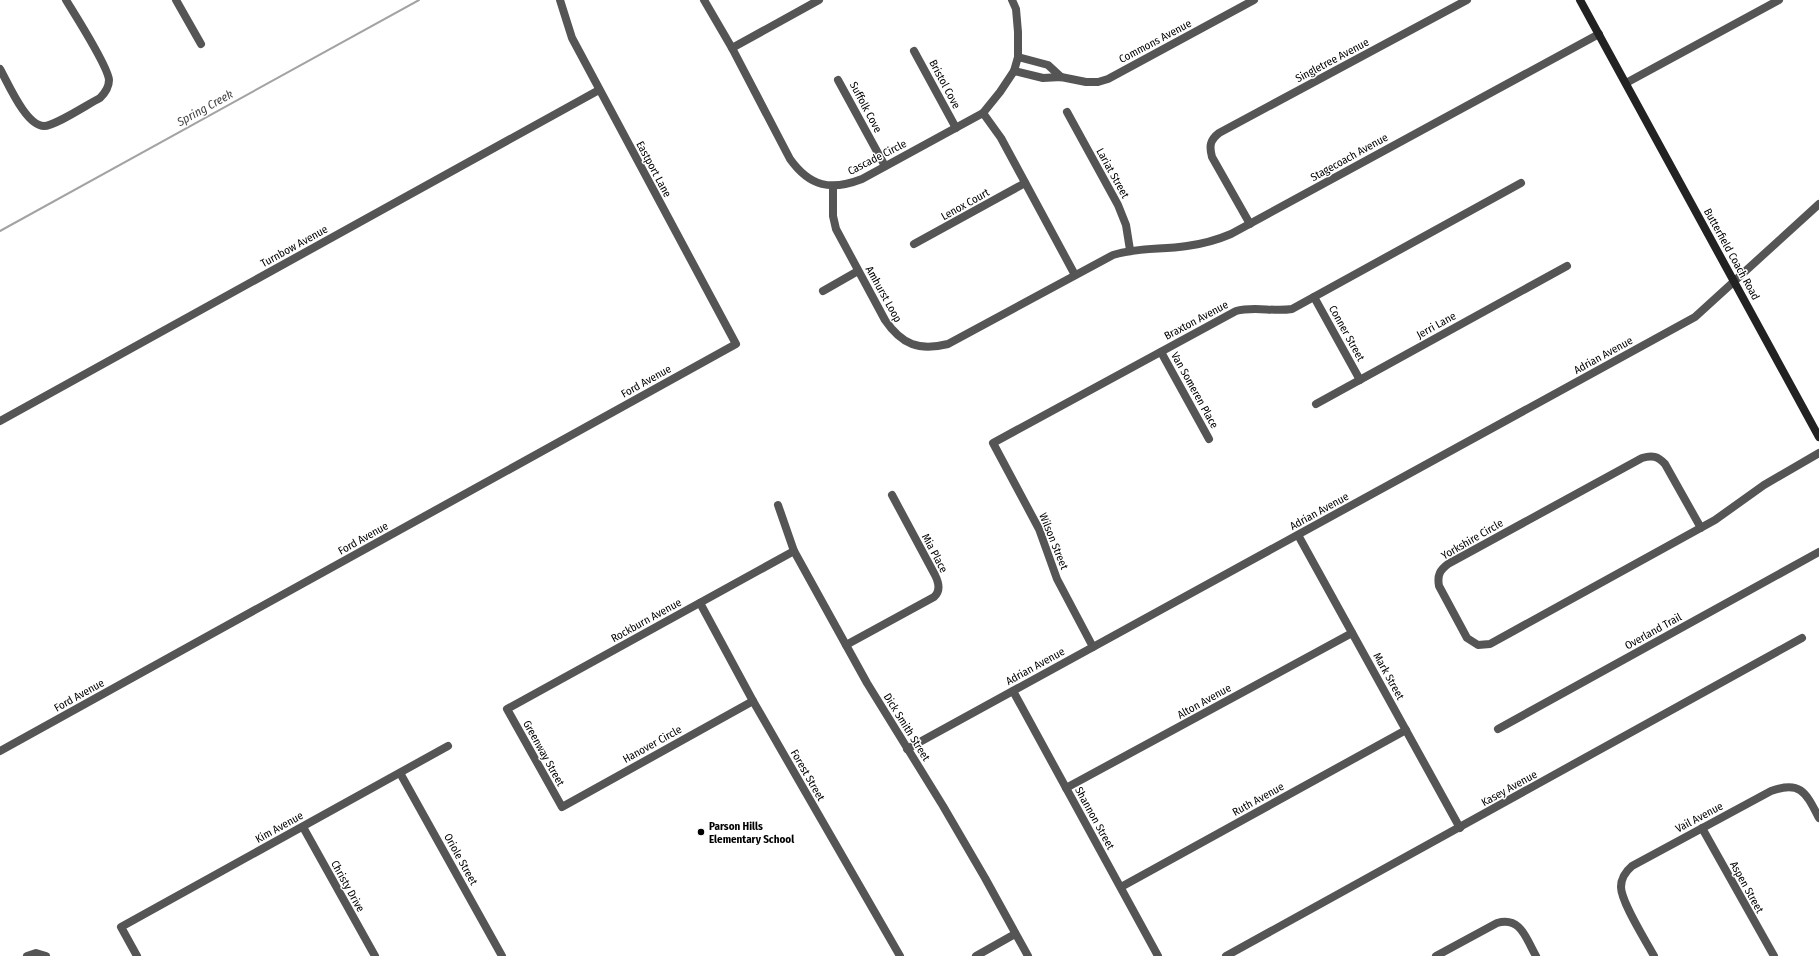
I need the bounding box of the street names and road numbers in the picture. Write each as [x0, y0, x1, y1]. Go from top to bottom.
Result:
street label: Commons Avenue [1117, 17, 1194, 66]
street label: Singletree Avenue [1293, 36, 1371, 85]
street label: Bristol Cove [926, 58, 963, 111]
street label: Suffolk Cove [847, 80, 884, 135]
street label: Stagecoach Avenue [1308, 131, 1390, 184]
street label: Cascade Circle [846, 137, 909, 178]
street label: Eastport Lane [633, 139, 674, 200]
street label: Lariat Street [1093, 146, 1132, 201]
street label: Lenox Court [939, 186, 992, 223]
street label: Butterfield Coach Road [1701, 206, 1762, 302]
street label: Turnbow Avenue [258, 223, 330, 270]
street label: Amhurst Loop [863, 264, 904, 325]
street label: Braxton Avenue [1162, 298, 1230, 343]
street label: Conner Street [1326, 303, 1367, 364]
street label: Jerri Lane [1414, 309, 1458, 342]
street label: Adrian Avenue [1572, 334, 1635, 377]
street label: Van Someren Place [1168, 350, 1221, 431]
street label: Ford Avenue [619, 362, 674, 401]
street label: Adrian Avenue [1288, 490, 1351, 533]
street label: Wilson Street [1036, 511, 1071, 572]
street label: Yorkshire Circle [1439, 516, 1505, 562]
street label: Ford Avenue [336, 519, 391, 558]
street label: Mia Place [919, 531, 950, 575]
street label: Rockburn Avenue [609, 596, 684, 645]
street label: Overland Trail [1623, 610, 1684, 652]
street label: Adrian Avenue [1004, 645, 1067, 688]
street label: Mark Street [1370, 650, 1407, 702]
street label: Ford Avenue [52, 676, 107, 715]
street label: Alton Avenue [1175, 681, 1233, 722]
street label: Dick Smith Street [881, 691, 933, 764]
street label: Greenway Street [520, 718, 567, 789]
street label: Hanover Circle [621, 723, 684, 766]
street label: Forest Street [788, 747, 828, 804]
street label: Kasey Avenue [1479, 768, 1539, 809]
street label: Ruth Avenue [1230, 780, 1286, 819]
street label: Shannon Street [1072, 785, 1117, 852]
street label: Vail Avenue [1673, 800, 1725, 835]
street label: Kim Avenue [253, 809, 305, 846]
street label: Oriole Street [441, 831, 480, 888]
street label: Christy Drive [328, 858, 367, 914]
street label: Aspen Street [1727, 859, 1766, 916]

